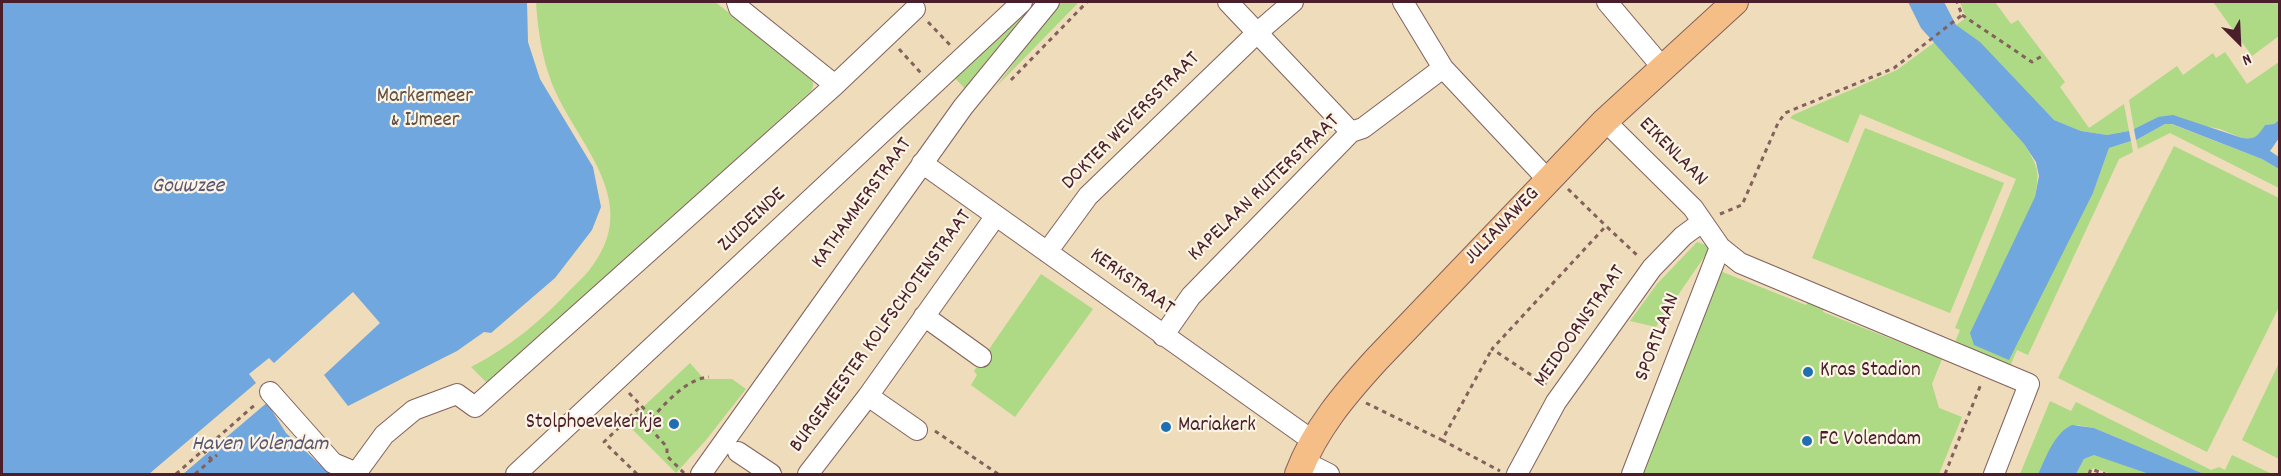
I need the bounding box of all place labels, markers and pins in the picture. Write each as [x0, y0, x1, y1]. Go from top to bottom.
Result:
place label: Kras Stadion [1820, 359, 1921, 385]
marker: Kras Stadion [1801, 365, 1815, 379]
place label: Stolphoevekerkje [526, 411, 662, 437]
place label: Mariakerk [1178, 414, 1256, 440]
marker: Stolphoevekerkje [667, 417, 681, 431]
marker: Mariakerk [1159, 420, 1173, 434]
place label: FC Volendam [1819, 428, 1921, 454]
marker: FC Volendam [1800, 434, 1814, 448]

